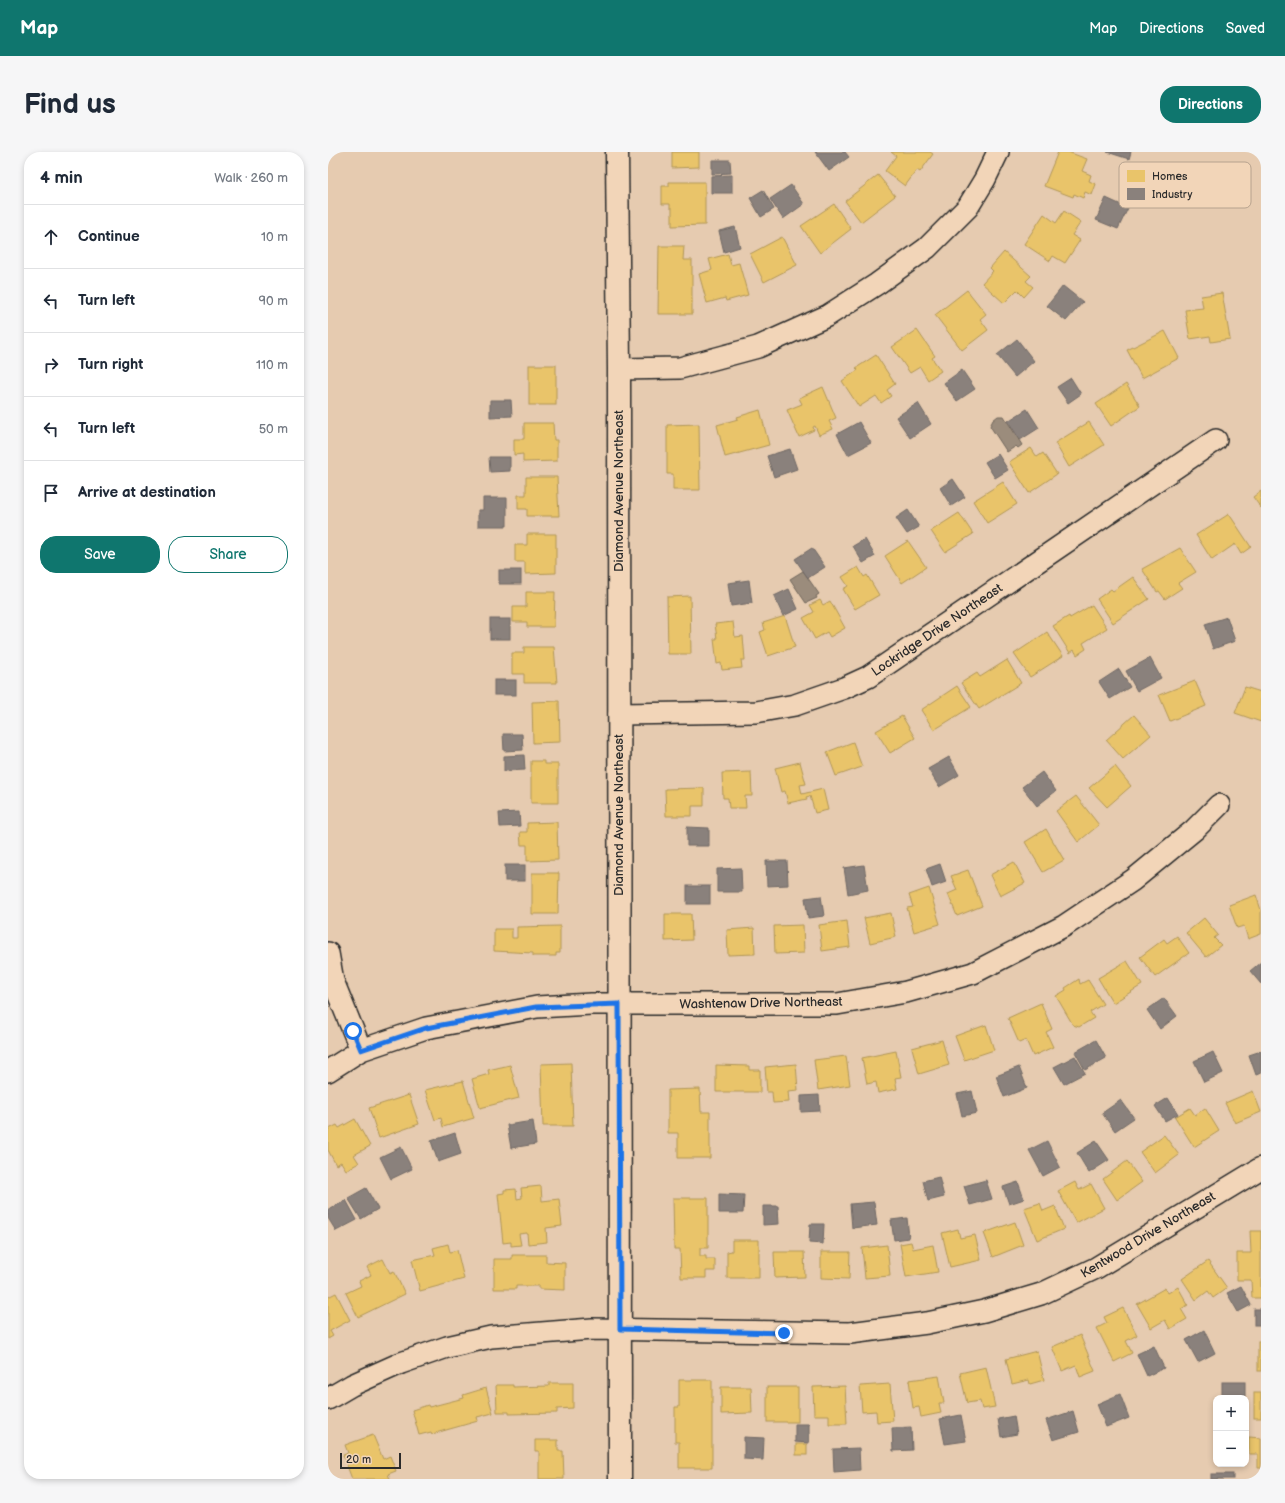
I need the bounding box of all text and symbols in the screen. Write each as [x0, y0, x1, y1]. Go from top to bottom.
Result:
text: Map [20, 17, 58, 40]
text: Map [1089, 20, 1117, 37]
text: Directions [1139, 20, 1204, 37]
text: Saved [1226, 20, 1265, 37]
button: Directions [1160, 86, 1261, 123]
text: Find us [24, 88, 116, 121]
legend [1119, 162, 1251, 208]
text: 4 min [40, 168, 83, 188]
text: Walk · 260 m [214, 170, 288, 186]
text: Homes [1152, 170, 1188, 183]
text: Industry [1152, 188, 1192, 201]
icon: ahead [40, 226, 62, 248]
text: Continue [78, 227, 140, 246]
text: 10 m [261, 229, 288, 245]
icon: left [40, 290, 62, 312]
text: Turn left [78, 291, 135, 310]
text: 90 m [259, 293, 288, 309]
icon: right [40, 354, 62, 376]
text: Turn right [78, 355, 143, 374]
text: 110 m [256, 357, 288, 373]
street label: Diamond Avenue Northeast [611, 410, 627, 572]
icon: left [40, 418, 62, 440]
text: Turn left [78, 419, 135, 438]
text: 50 m [259, 421, 288, 437]
icon: arrive [40, 482, 62, 504]
text: Arrive at destination [78, 483, 216, 502]
button: Save [40, 536, 160, 573]
button: Share [168, 536, 288, 573]
street label: Lockridge Drive Northeast [869, 580, 1005, 680]
street label: Diamond Avenue Northeast [611, 734, 627, 896]
street label: Washtenaw Drive Northeast [679, 994, 843, 1012]
route start [344, 1022, 362, 1040]
street label: Kentwood Drive Northeast [1078, 1188, 1218, 1282]
route end [775, 1324, 793, 1342]
map controls [1213, 1395, 1249, 1467]
button: + [1213, 1395, 1249, 1431]
button: − [1213, 1431, 1249, 1467]
scale bar [340, 1451, 401, 1470]
text: 20 m [346, 1453, 371, 1466]

